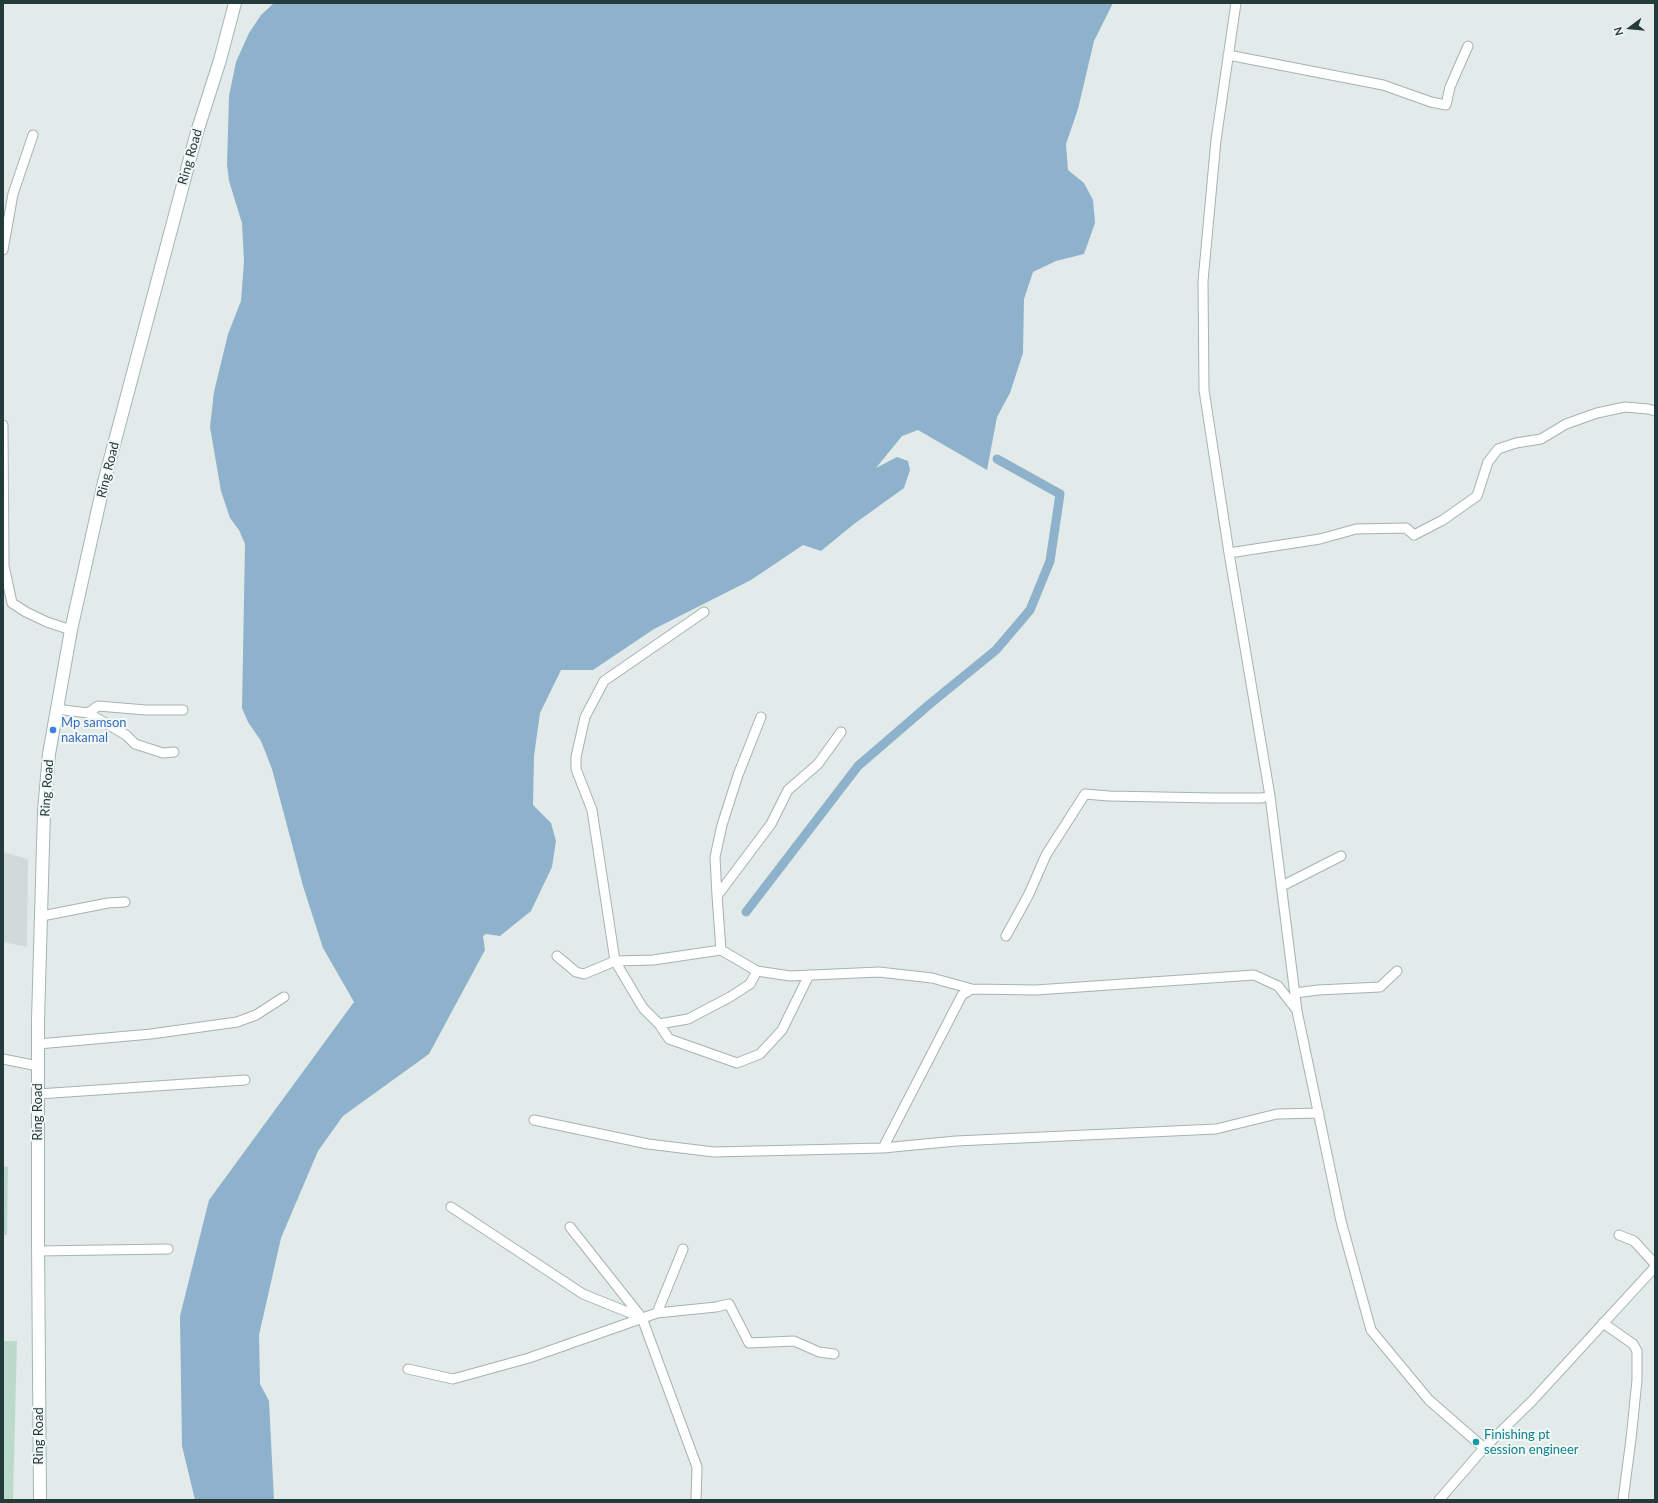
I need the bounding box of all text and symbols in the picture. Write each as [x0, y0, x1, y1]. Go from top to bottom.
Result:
north arrow [1610, 8, 1650, 48]
text: N [1611, 26, 1625, 37]
street label: Ring Road [175, 127, 205, 187]
street label: Ring Road [93, 440, 123, 500]
place label: Mp samson nakamal [61, 715, 127, 746]
marker: Mp samson nakamal [48, 725, 58, 735]
street label: Ring Road [37, 759, 57, 817]
street label: Ring Road [30, 1083, 46, 1141]
street label: Ring Road [31, 1407, 47, 1465]
place label: Finishing pt session engineer [1484, 1427, 1579, 1458]
marker: Finishing pt session engineer [1471, 1437, 1481, 1447]

